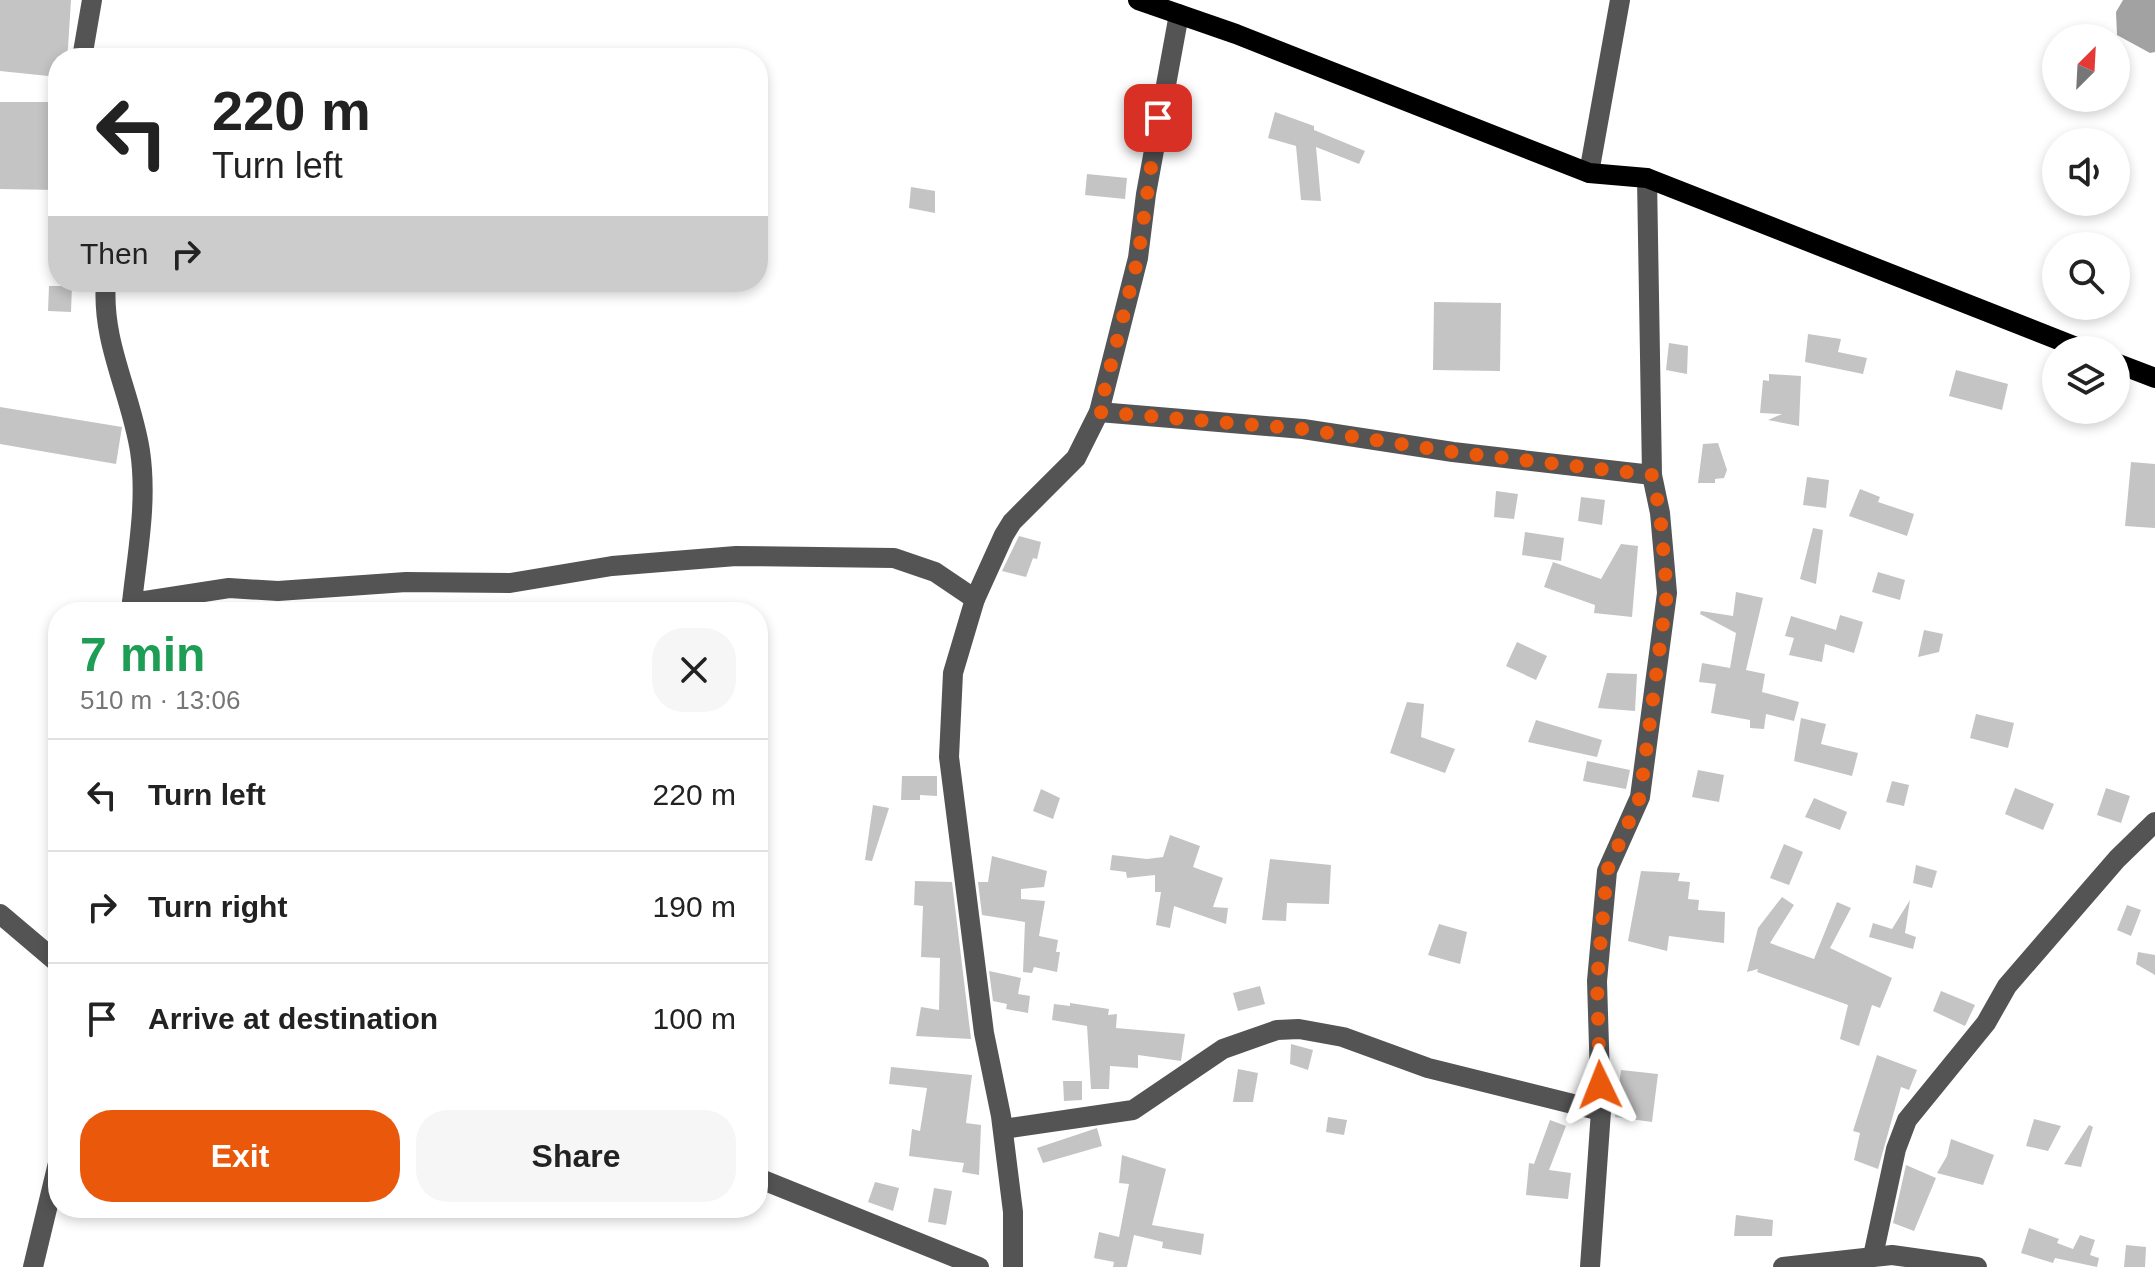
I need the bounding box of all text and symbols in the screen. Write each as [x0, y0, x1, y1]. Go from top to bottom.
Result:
north arrow [2042, 24, 2130, 112]
map controls [2042, 24, 2130, 424]
text: 220 m [212, 79, 371, 142]
icon: left [80, 80, 184, 184]
pin [1124, 84, 1192, 152]
icon: arrive [1136, 96, 1180, 140]
button: sound [2042, 128, 2130, 216]
text: Turn left [212, 145, 343, 186]
icon: right [164, 232, 208, 276]
button: search [2042, 232, 2130, 320]
text: Then [80, 237, 148, 270]
button: layers [2042, 336, 2130, 424]
text: 7 min [80, 628, 205, 681]
button: close [652, 628, 736, 712]
text: 510 m · 13:06 [80, 685, 240, 715]
icon: left [80, 773, 124, 817]
text: Turn left [148, 778, 266, 811]
text: 220 m [653, 778, 736, 811]
icon: right [80, 885, 124, 929]
text: Turn right [148, 890, 287, 923]
text: 190 m [653, 890, 736, 923]
icon: arrive [80, 997, 124, 1041]
text: Arrive at destination [148, 1002, 438, 1035]
text: 100 m [653, 1002, 736, 1035]
position arrow [1558, 1043, 1642, 1127]
button: Exit [80, 1110, 400, 1202]
button: Share [416, 1110, 736, 1202]

